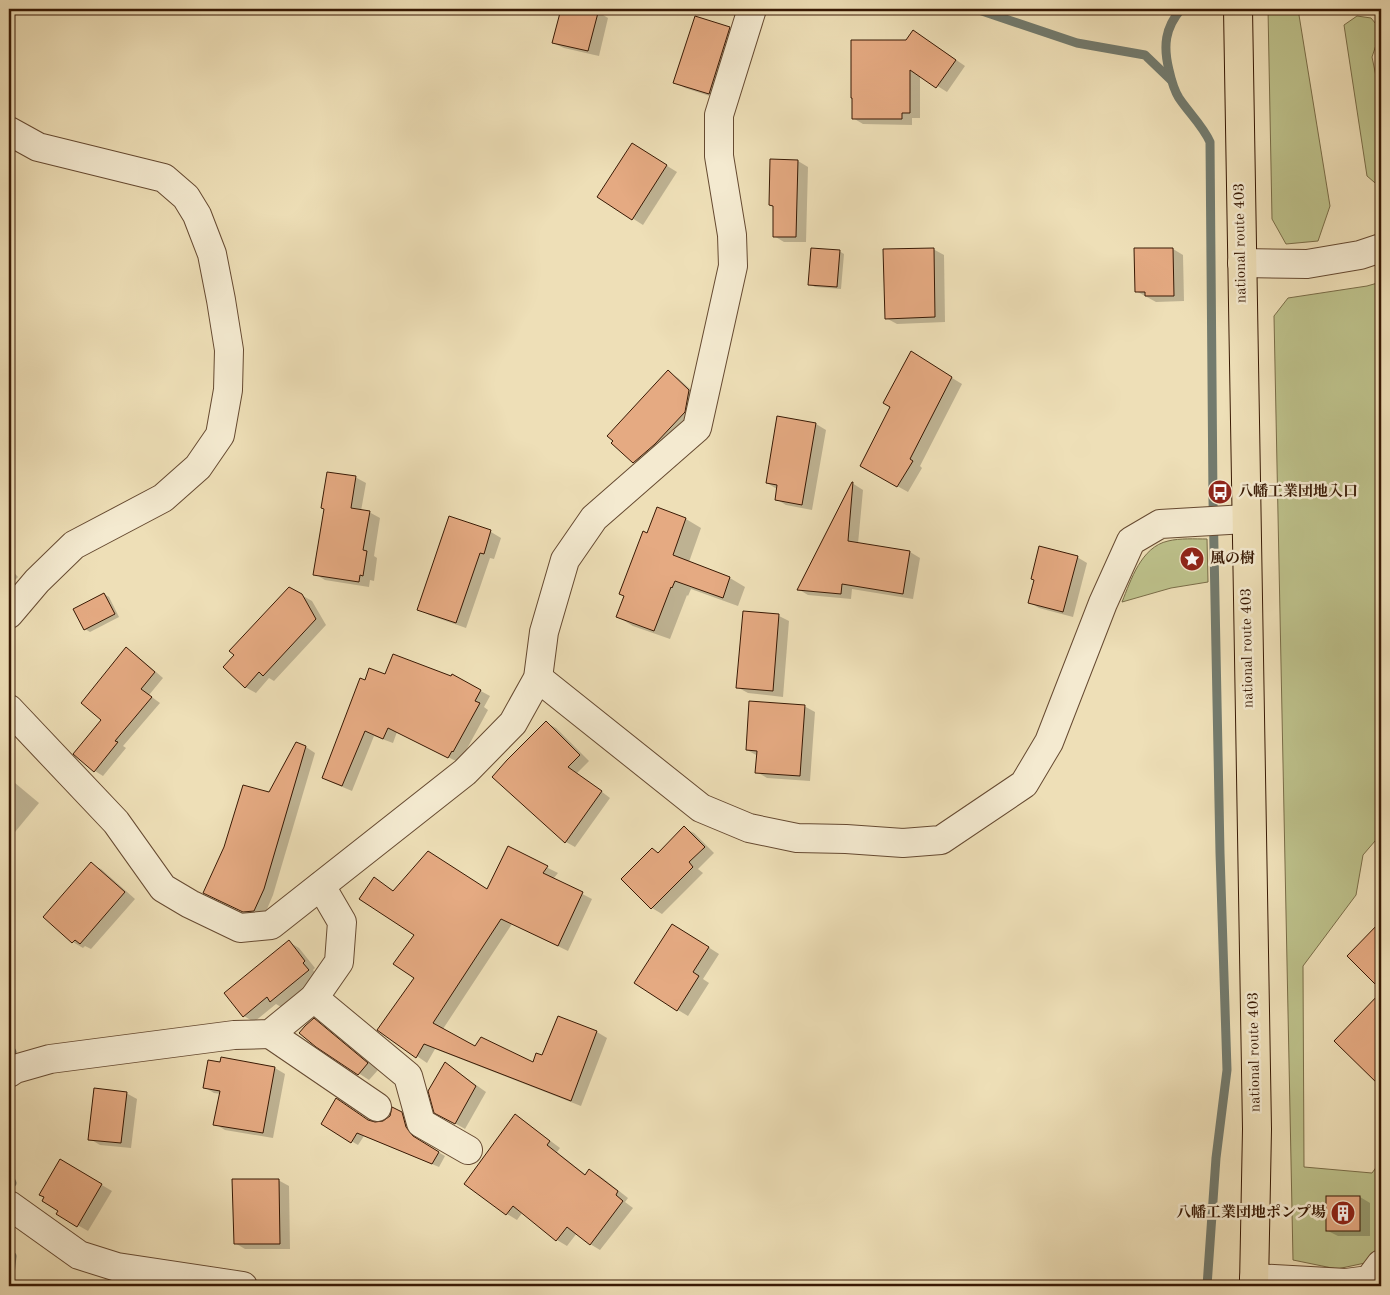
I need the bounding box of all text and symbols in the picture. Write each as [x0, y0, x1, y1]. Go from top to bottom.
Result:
street label: national route 403 [1232, 183, 1250, 303]
bus stop icon: 八幡工業団地入口 [1207, 479, 1233, 505]
place label: 八幡工業団地入口 [1238, 483, 1358, 500]
place icon: 風の樹 [1179, 546, 1205, 572]
place label: 風の樹 [1210, 550, 1255, 567]
street label: national route 403 [1239, 588, 1257, 708]
street label: national route 403 [1246, 992, 1264, 1112]
building icon: 八幡工業団地ポンプ場 [1330, 1200, 1356, 1226]
place label: 八幡工業団地ポンプ場 [1176, 1204, 1326, 1221]

